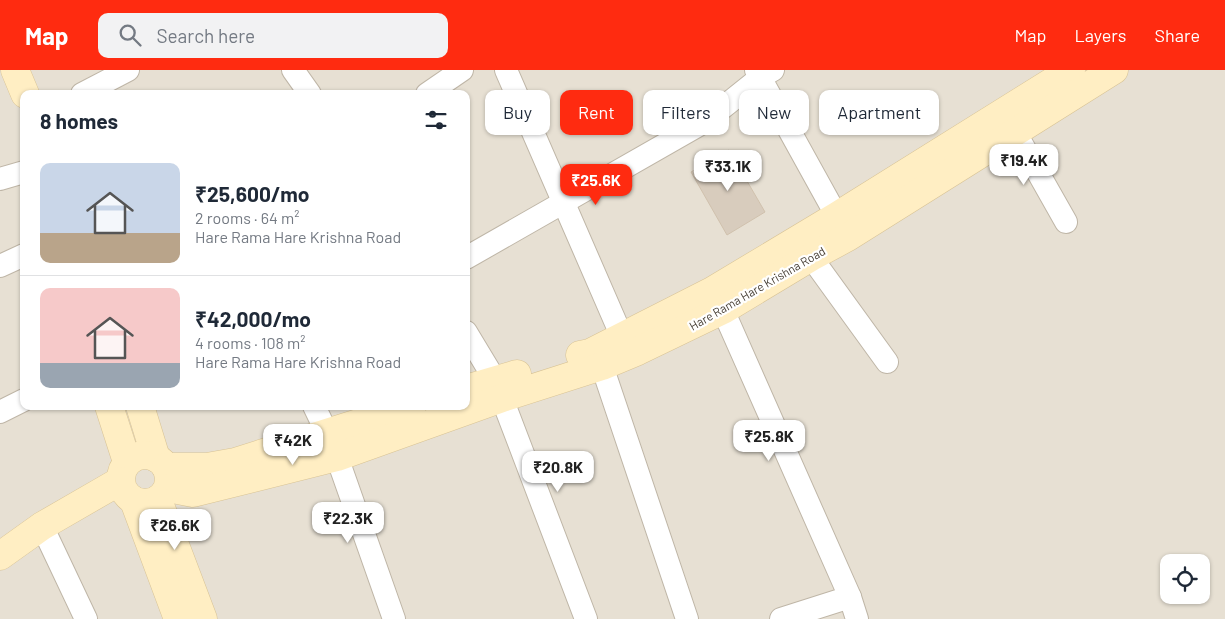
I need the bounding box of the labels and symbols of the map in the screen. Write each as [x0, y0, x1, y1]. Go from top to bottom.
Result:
pin: ₹19.4K [983, 144, 1065, 186]
pin: ₹33.1K [687, 150, 769, 192]
pin: ₹25.6K [555, 164, 637, 206]
street label: Hare Rama Hare Krishna Road [687, 243, 827, 333]
pin: ₹25.8K [728, 420, 810, 462]
pin: ₹42K [263, 424, 323, 466]
pin: ₹20.8K [517, 450, 599, 493]
pin: ₹22.3K [307, 502, 389, 544]
pin: ₹26.6K [134, 508, 216, 551]

